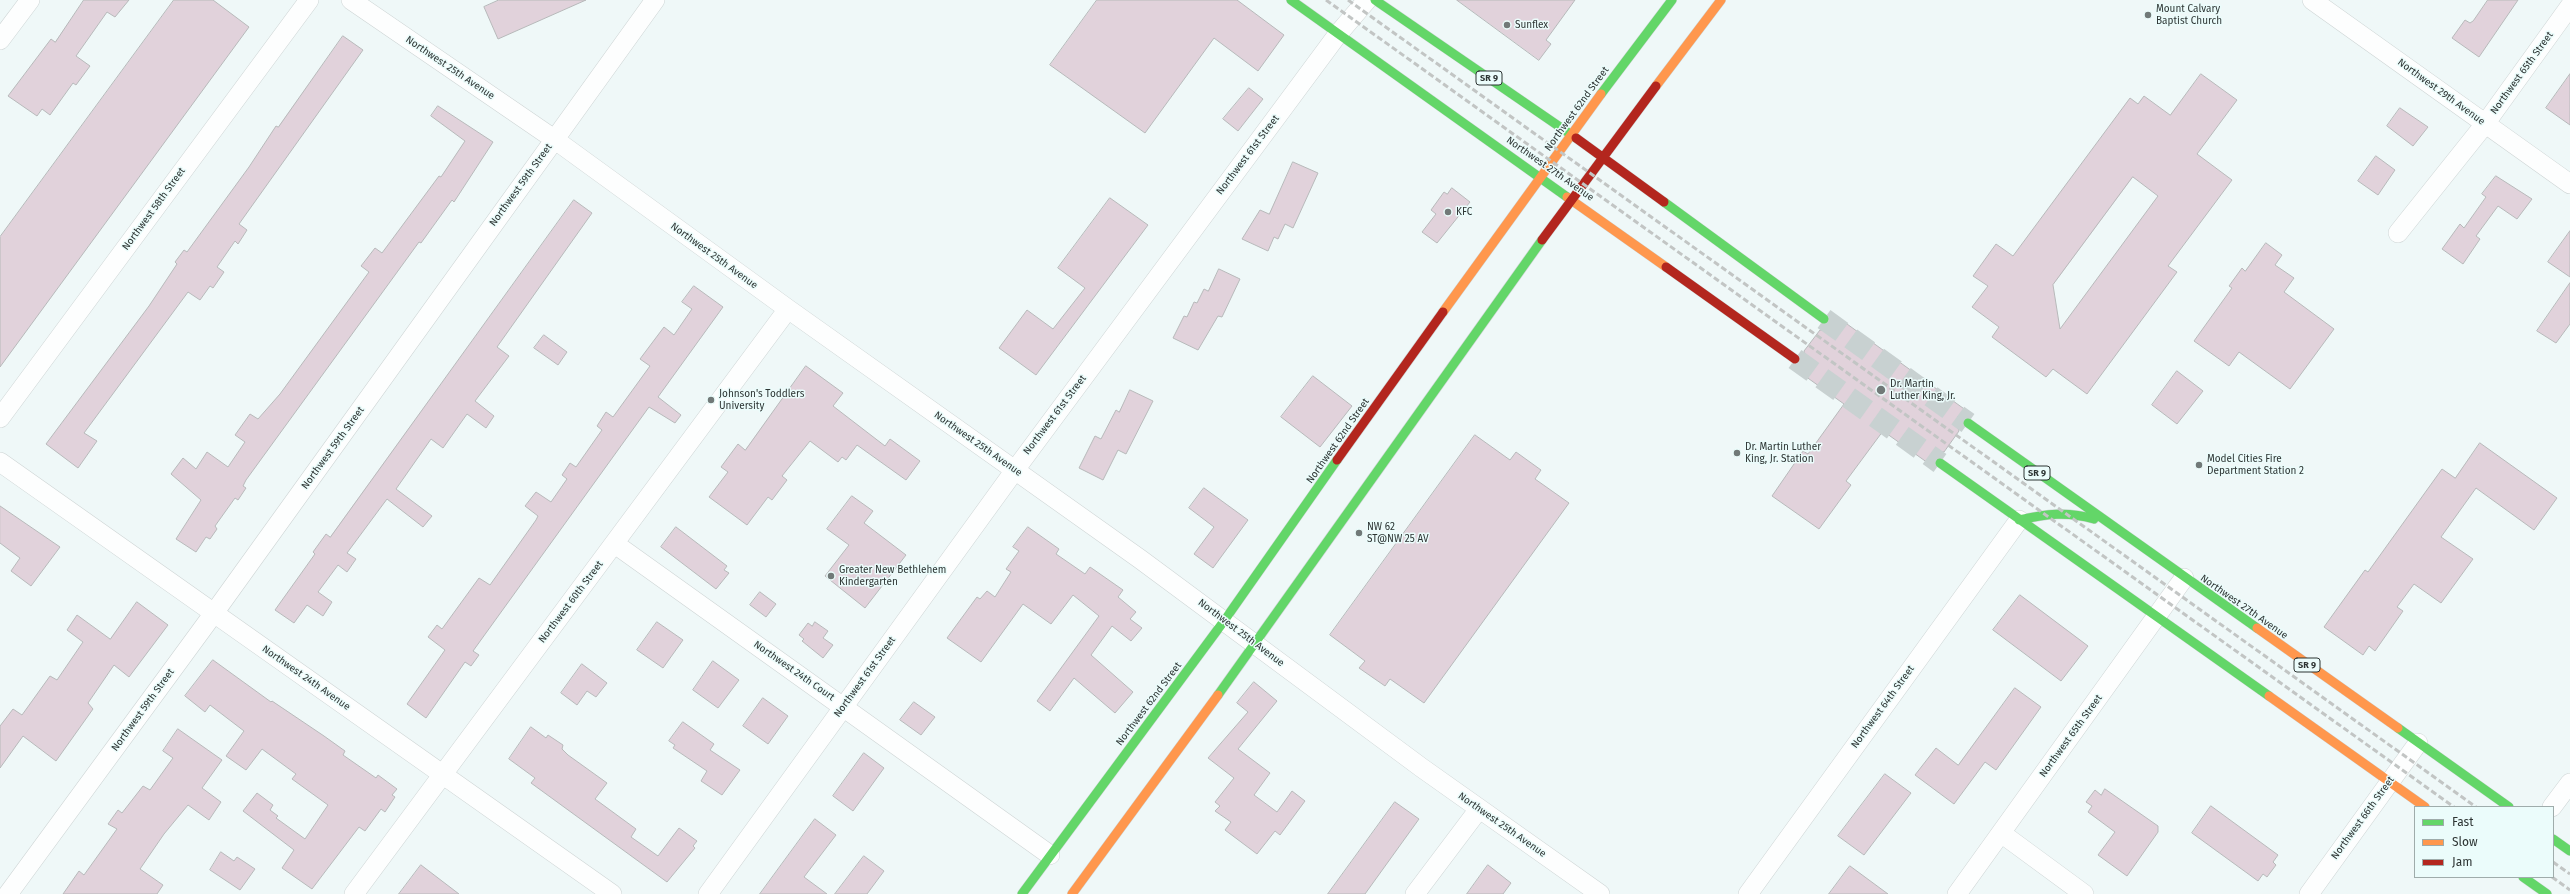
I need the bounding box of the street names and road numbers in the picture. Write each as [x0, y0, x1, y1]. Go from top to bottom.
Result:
street label: Northwest 65th Street [2488, 29, 2556, 117]
street label: Northwest 25th Avenue [403, 34, 497, 102]
street label: Northwest 29th Avenue [2395, 56, 2487, 128]
street label: Northwest 62nd Street [1542, 64, 1612, 154]
road number: SR 9 [1476, 71, 1502, 85]
street label: Northwest 61st Street [1214, 113, 1282, 197]
street label: Northwest 27th Avenue [1504, 134, 1596, 204]
street label: Northwest 59th Street [487, 141, 555, 229]
street label: Northwest 58th Street [120, 165, 188, 253]
street label: Northwest 25th Avenue [668, 220, 760, 292]
street label: Northwest 61st Street [1021, 373, 1089, 457]
street label: Northwest 62nd Street [1304, 396, 1372, 486]
street label: Northwest 59th Street [299, 404, 367, 492]
street label: Northwest 25th Avenue [932, 409, 1024, 479]
road number: SR 9 [2024, 466, 2050, 480]
street label: Northwest 60th Street [536, 559, 606, 645]
street label: Northwest 27th Avenue [2198, 572, 2290, 642]
street label: Northwest 25th Avenue [1196, 597, 1286, 669]
street label: Northwest 61st Street [832, 634, 898, 720]
street label: Northwest 24th Court [751, 638, 837, 704]
street label: Northwest 24th Avenue [260, 643, 352, 713]
road number: SR 9 [2294, 658, 2320, 672]
street label: Northwest 62nd Street [1114, 660, 1184, 748]
street label: Northwest 64th Street [1849, 663, 1917, 751]
street label: Northwest 59th Street [109, 666, 177, 754]
street label: Northwest 65th Street [2037, 692, 2105, 780]
street label: Northwest 66th Street [2329, 774, 2397, 862]
street label: Northwest 25th Avenue [1456, 790, 1548, 860]

